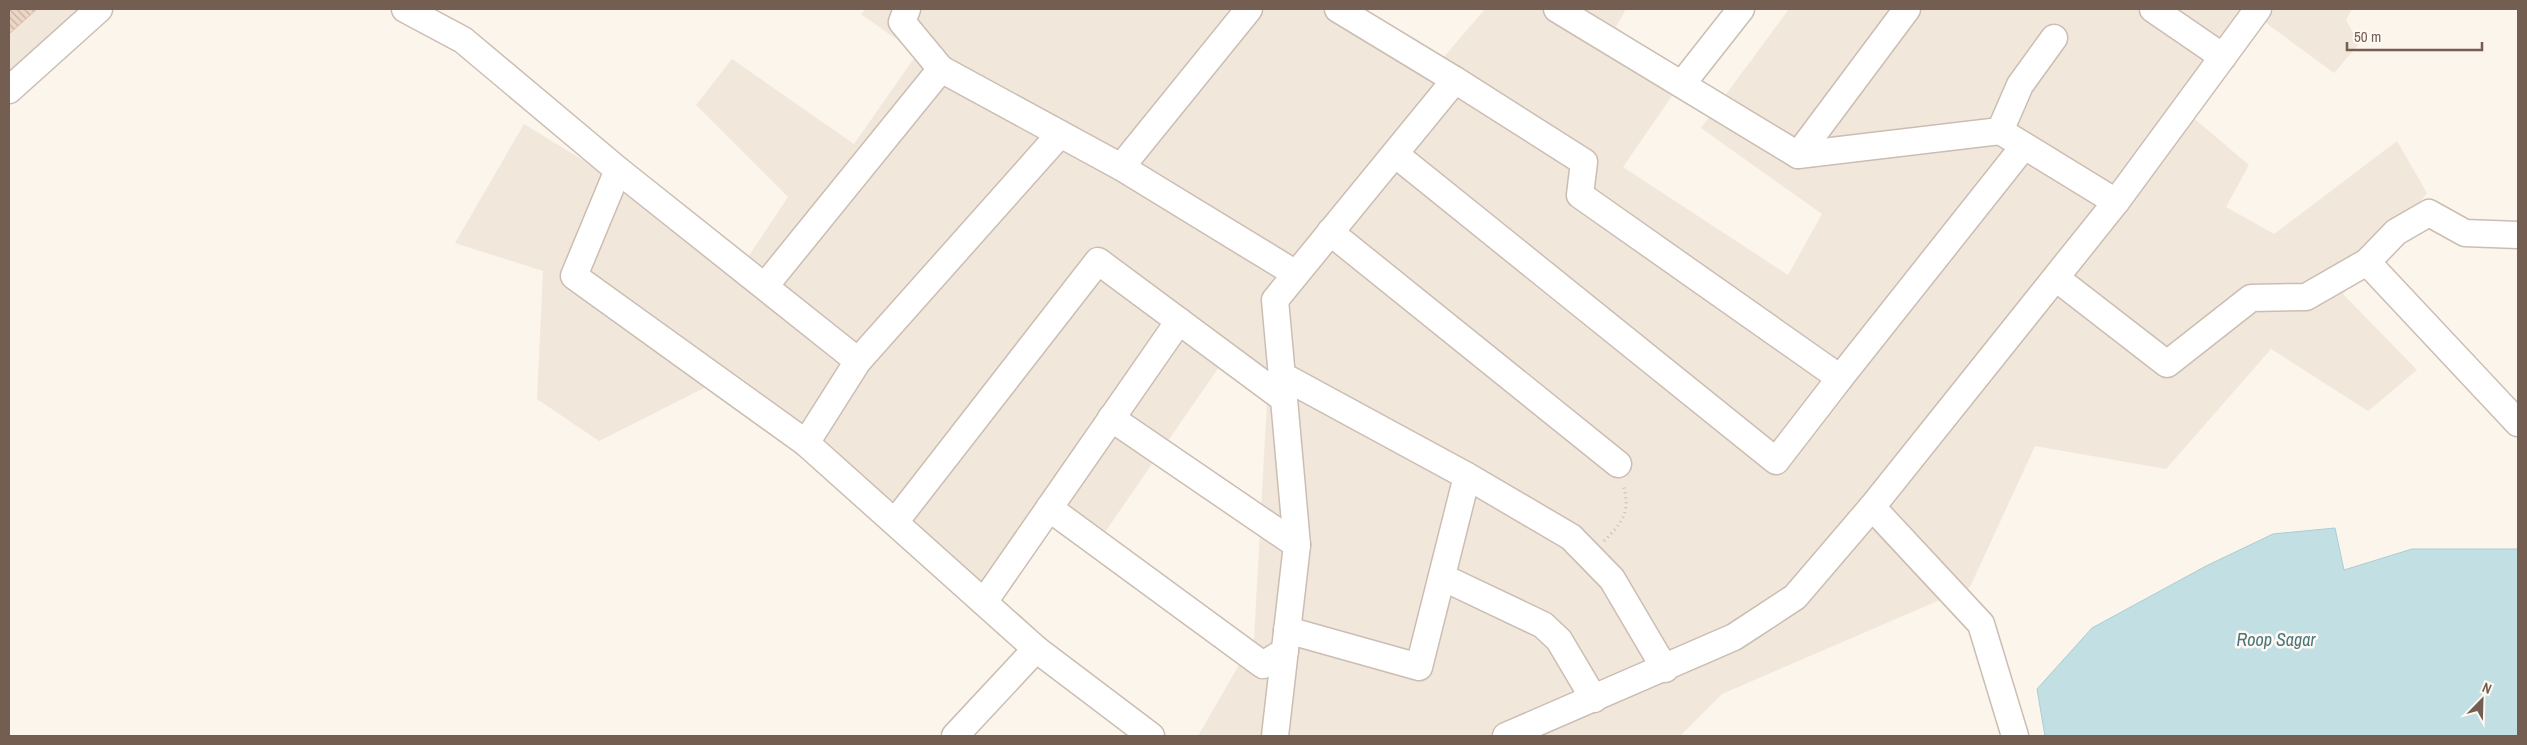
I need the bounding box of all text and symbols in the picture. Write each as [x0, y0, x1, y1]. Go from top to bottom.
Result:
scale bar [2347, 20, 2482, 52]
text: 50 m [2354, 26, 2381, 47]
water label: Roop Sagar [2237, 627, 2316, 652]
north arrow [2457, 675, 2507, 725]
text: N [2480, 678, 2494, 698]

